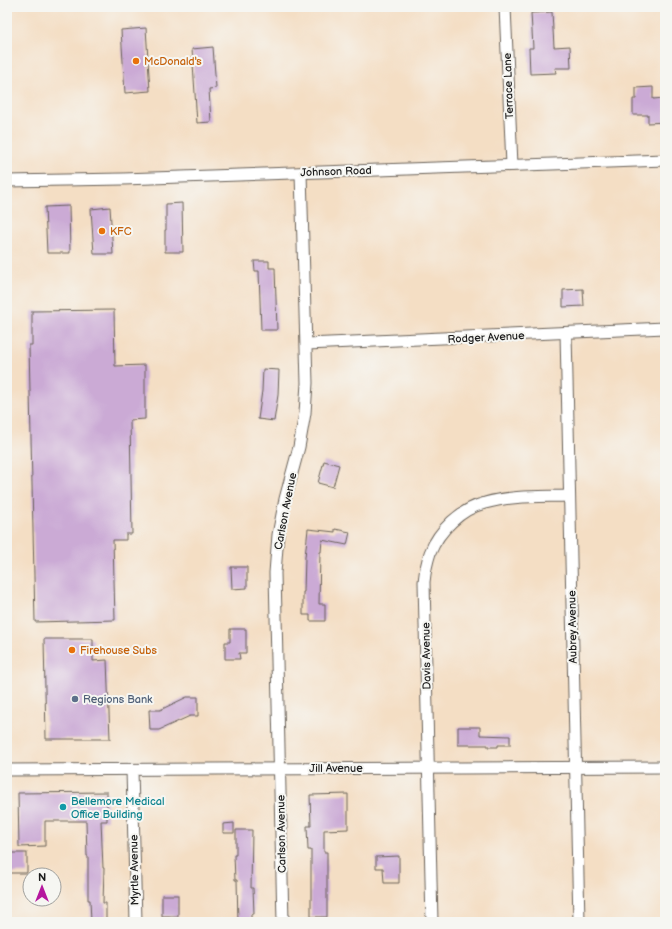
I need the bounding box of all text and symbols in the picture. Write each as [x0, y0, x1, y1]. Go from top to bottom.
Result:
street label: Terrace Lane [501, 52, 516, 119]
place label: McDonald's [144, 55, 202, 68]
marker: McDonald's [131, 56, 141, 66]
street label: Johnson Road [300, 164, 372, 179]
place label: KFC [110, 225, 132, 238]
marker: KFC [97, 226, 107, 236]
street label: Rodger Avenue [447, 329, 525, 346]
street label: Carlson Avenue [272, 471, 299, 551]
street label: Aubrey Avenue [565, 590, 580, 664]
street label: Davis Avenue [419, 622, 434, 690]
place label: Firehouse Subs [80, 644, 157, 657]
marker: Firehouse Subs [67, 645, 77, 655]
place label: Regions Bank [83, 693, 153, 706]
marker: Regions Bank [70, 694, 80, 704]
street label: Jill Avenue [309, 762, 363, 775]
street label: Carlson Avenue [274, 794, 289, 873]
place label: Bellemore Medical Office Building [71, 795, 164, 821]
marker: Bellemore Medical Office Building [58, 802, 68, 812]
street label: Myrtle Avenue [127, 834, 142, 905]
north arrow [22, 867, 62, 907]
text: N [38, 871, 46, 884]

